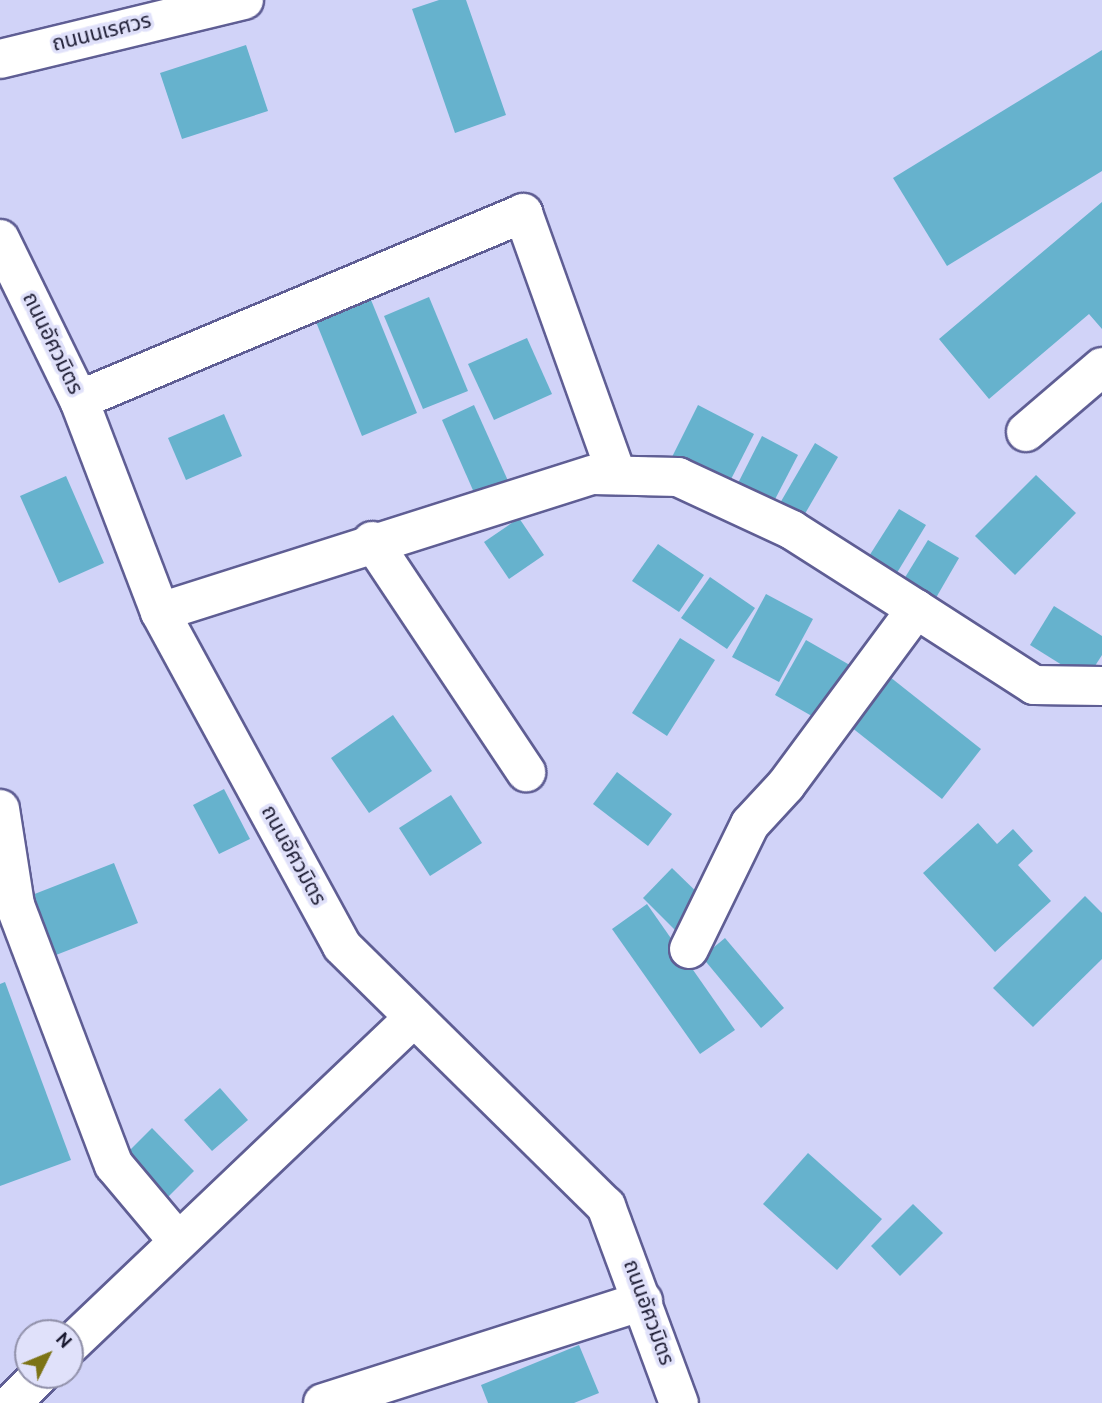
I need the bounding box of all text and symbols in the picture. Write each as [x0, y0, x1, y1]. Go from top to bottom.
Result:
street label: ถนนนเรศวร [50, 10, 154, 58]
street label: ถนนอัศวมิตร [15, 289, 87, 399]
street label: ถนนอัศวมิตร [254, 802, 330, 910]
street label: ถนนอัศวมิตร [616, 1257, 678, 1369]
north arrow [14, 1319, 84, 1389]
text: N [49, 1328, 76, 1354]

